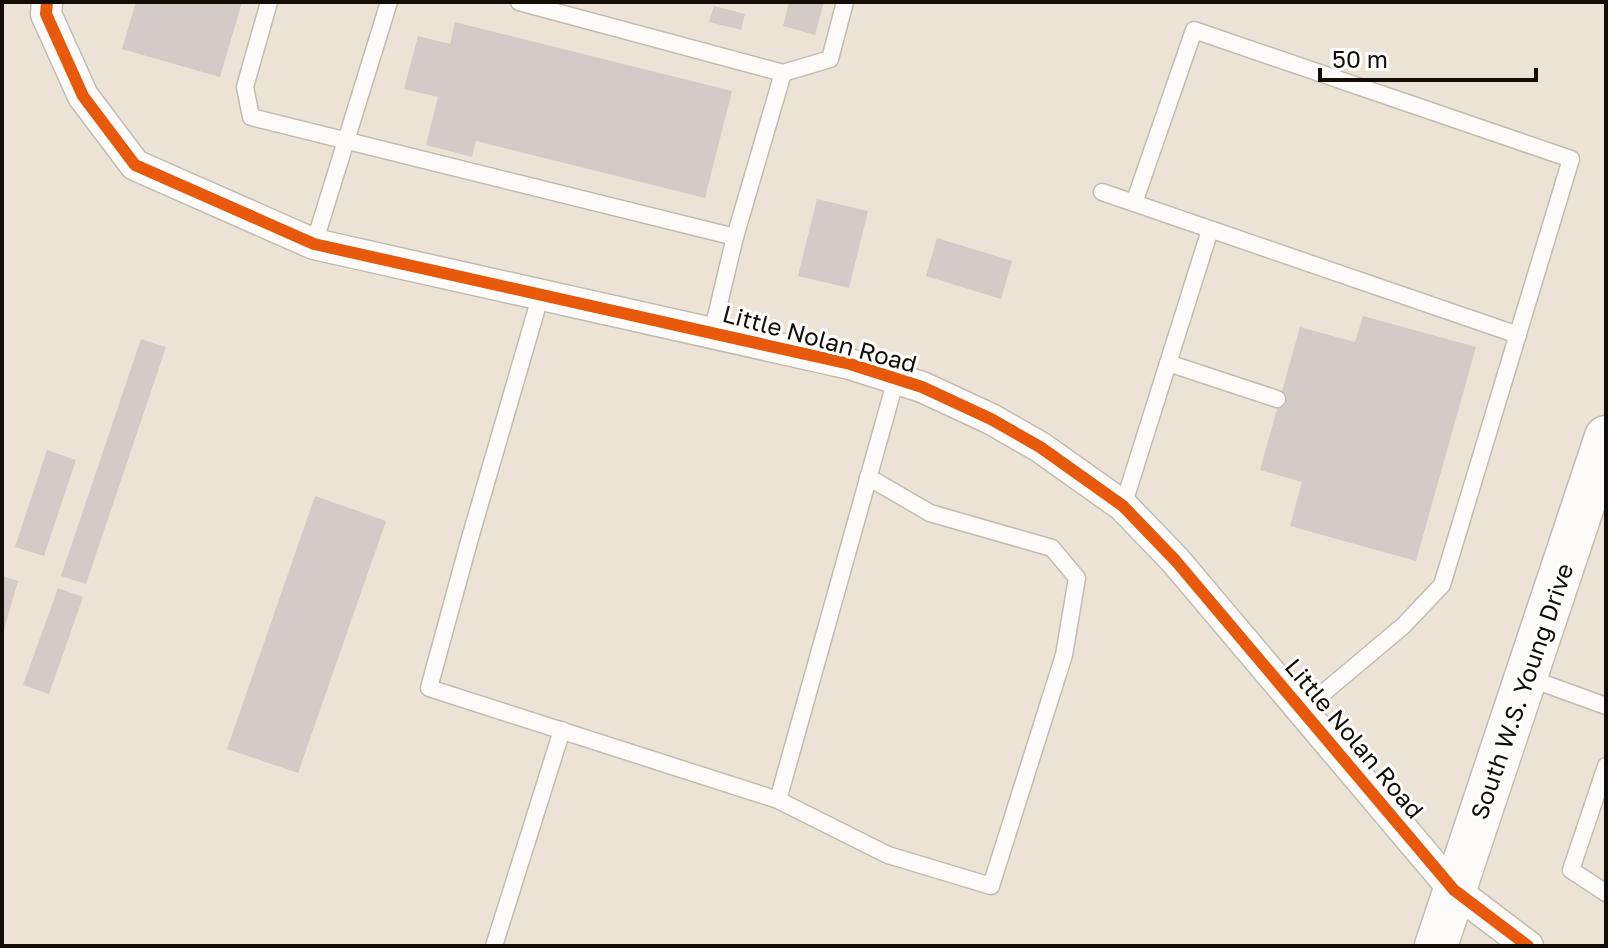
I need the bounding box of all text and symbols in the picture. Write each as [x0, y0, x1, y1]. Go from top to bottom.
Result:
scale bar [1320, 32, 1536, 82]
text: 50 m [1332, 44, 1388, 73]
street label: Little Nolan Road [720, 298, 920, 378]
street label: South W.S. Young Drive [1464, 559, 1578, 823]
street label: Little Nolan Road [1280, 652, 1430, 824]

